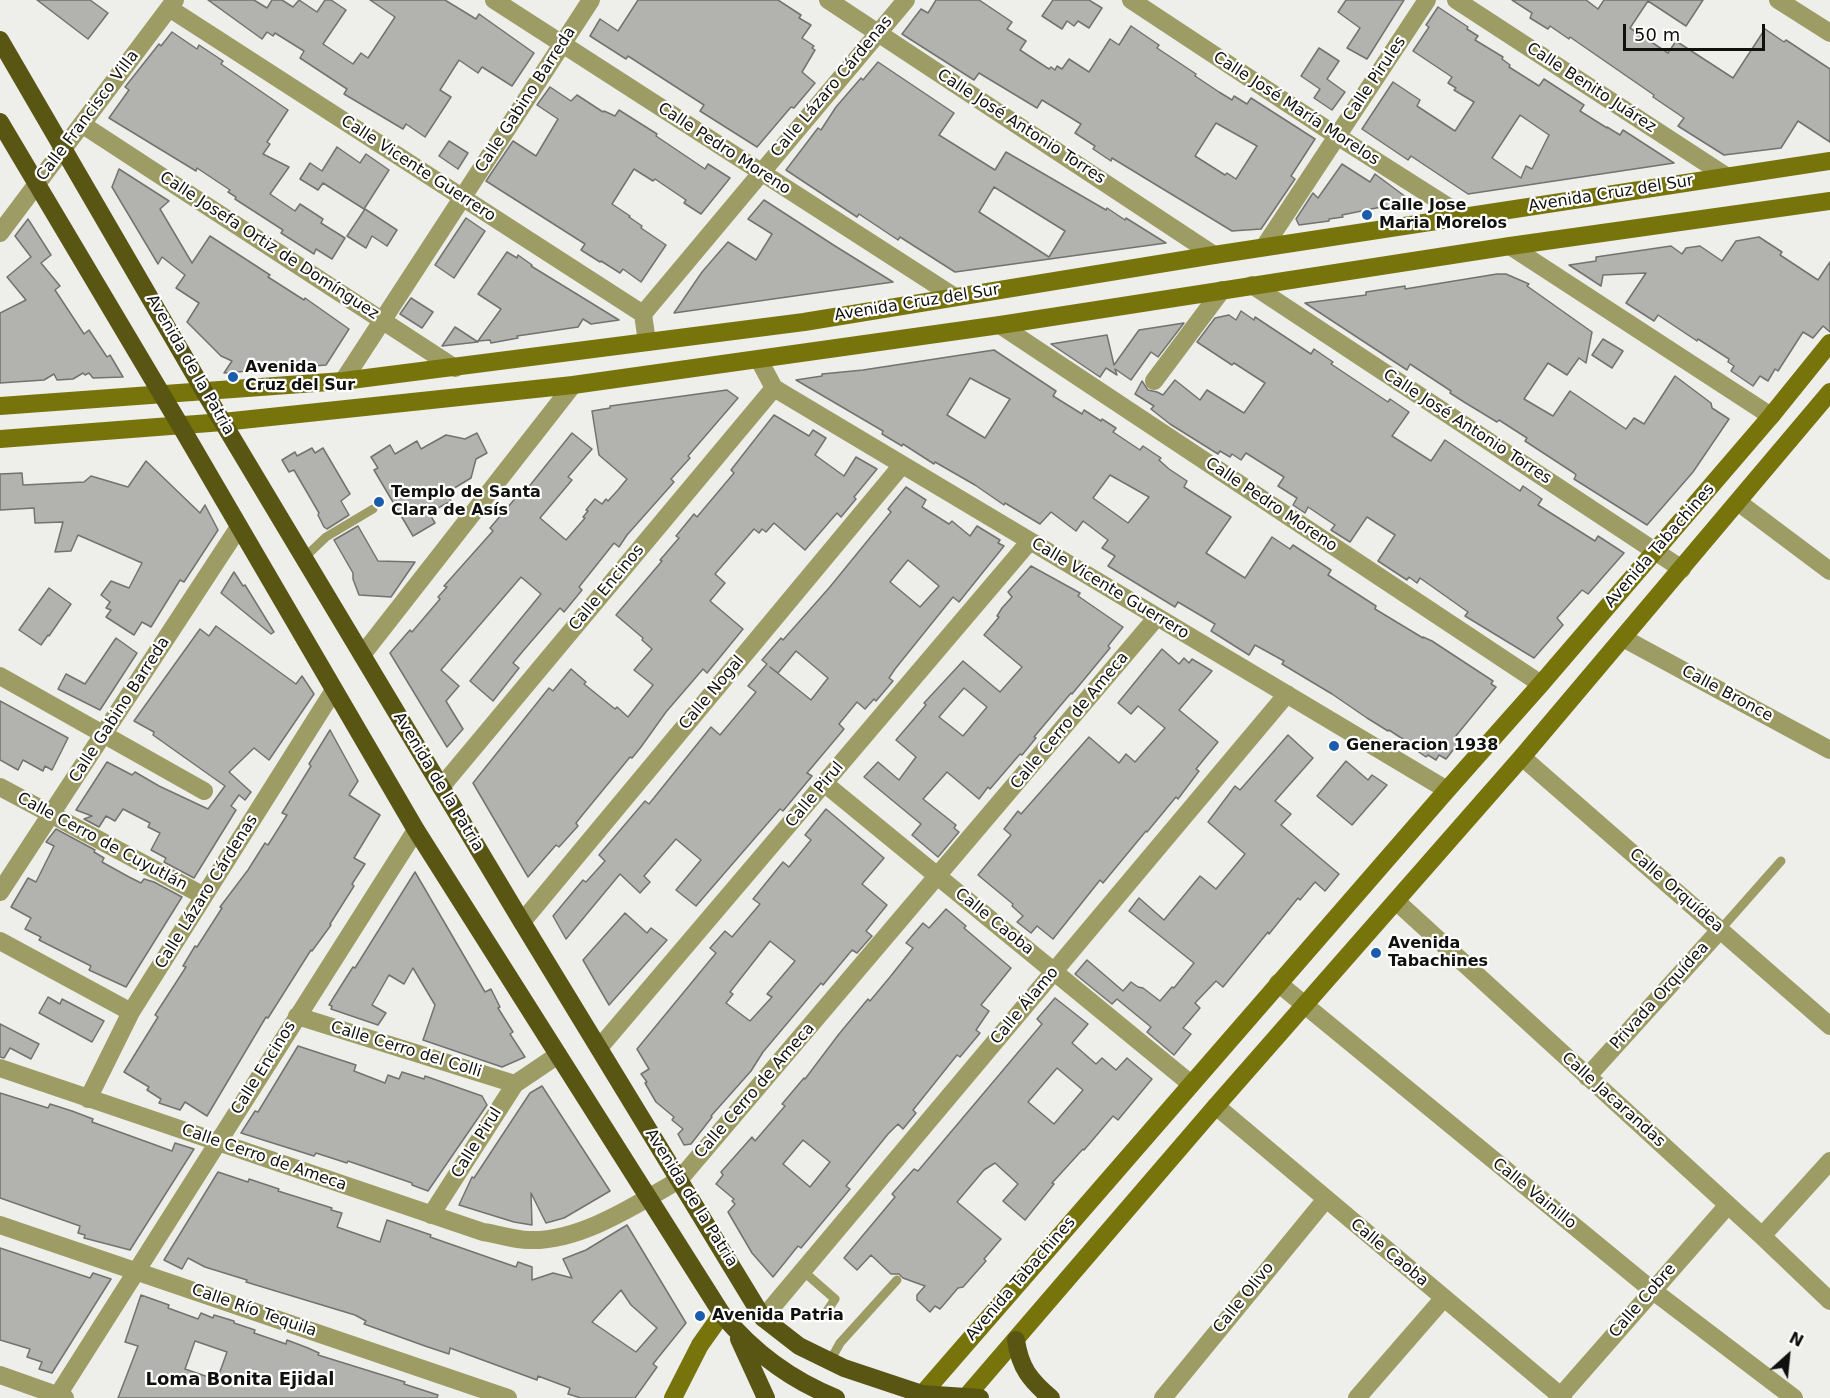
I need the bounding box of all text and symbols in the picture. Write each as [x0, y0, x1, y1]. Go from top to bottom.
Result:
scale bar [1626, 12, 1768, 50]
street label: Calle Lázaro Cárdenas [767, 13, 897, 161]
street label: Calle Gabino Barreda [472, 24, 580, 176]
text: 50 m [1634, 24, 1680, 45]
street label: Calle Pirules [1340, 33, 1410, 125]
street label: Calle Benito Juárez [1523, 39, 1659, 137]
street label: Calle Francisco Villa [33, 47, 143, 185]
street label: Calle José María Morelos [1209, 48, 1383, 170]
street label: Calle José Antonio Torres [933, 65, 1109, 189]
street label: Calle Pedro Moreno [654, 99, 794, 199]
street label: Calle Vicente Guerrero [337, 112, 499, 226]
street label: Calle Josefa Ortiz de Domínguez [156, 168, 382, 324]
street label: Avenida Cruz del Sur [1527, 171, 1695, 217]
place label: Calle Jose Maria Morelos [1379, 196, 1507, 234]
marker: Calle Jose Maria Morelos [1360, 208, 1374, 222]
street label: Avenida Cruz del Sur [833, 280, 1001, 326]
street label: Avenida de la Patria [142, 291, 238, 439]
place label: Avenida Cruz del Sur [245, 358, 355, 396]
street label: Calle José Antonio Torres [1379, 365, 1555, 489]
marker: Avenida Cruz del Sur [226, 370, 240, 384]
street label: Calle Pedro Moreno [1202, 454, 1340, 556]
street label: Avenida Tabachines [1601, 480, 1719, 612]
place label: Templo de Santa Clara de Asís [391, 483, 541, 521]
marker: Templo de Santa Clara de Asís [372, 495, 386, 509]
street label: Calle Vicente Guerrero [1028, 534, 1192, 644]
street label: Calle Encinos [565, 541, 649, 635]
street label: Calle Gabino Barreda [66, 634, 174, 786]
street label: Calle Cerro de Ameca [1007, 648, 1133, 794]
street label: Calle Nogal [675, 652, 749, 734]
street label: Calle Bronce [1678, 662, 1776, 726]
street label: Avenida de la Patria [389, 709, 487, 855]
place label: Generacion 1938 [1346, 736, 1498, 756]
marker: Generacion 1938 [1327, 739, 1341, 753]
street label: Calle Pirul [782, 758, 848, 832]
street label: Calle Cerro de Cuyutlán [14, 789, 190, 895]
street label: Calle Lázaro Cárdenas [152, 811, 262, 973]
street label: Calle Orquídea [1625, 845, 1727, 937]
street label: Calle Caoba [951, 884, 1037, 960]
place label: Avenida Tabachines [1388, 934, 1488, 972]
street label: Privada Orquídea [1607, 938, 1713, 1054]
marker: Avenida Tabachines [1369, 946, 1383, 960]
street label: Calle Álamo [987, 963, 1063, 1049]
street label: Calle Encinos [228, 1018, 300, 1118]
street label: Calle Cerro del Colli [328, 1018, 484, 1082]
street label: Calle Cerro de Ameca [691, 1019, 819, 1163]
street label: Calle Jacarandas [1557, 1048, 1669, 1152]
street label: Calle Pirul [448, 1104, 506, 1182]
street label: Calle Cerro de Ameca [179, 1121, 349, 1195]
street label: Avenida de la Patria [641, 1125, 741, 1271]
street label: Calle Vainillo [1488, 1154, 1580, 1234]
street label: Avenida Tabachines [962, 1213, 1080, 1345]
street label: Calle Caoba [1346, 1215, 1432, 1291]
street label: Calle Olivo [1210, 1259, 1278, 1337]
street label: Calle Cobre [1606, 1260, 1680, 1342]
street label: Calle Río Tequila [189, 1281, 319, 1341]
place label: Avenida Patria [712, 1306, 844, 1326]
marker: Avenida Patria [693, 1309, 707, 1323]
north arrow [1758, 1326, 1818, 1386]
text: N [1786, 1328, 1807, 1351]
district label: Loma Bonita Ejidal [146, 1369, 334, 1391]

